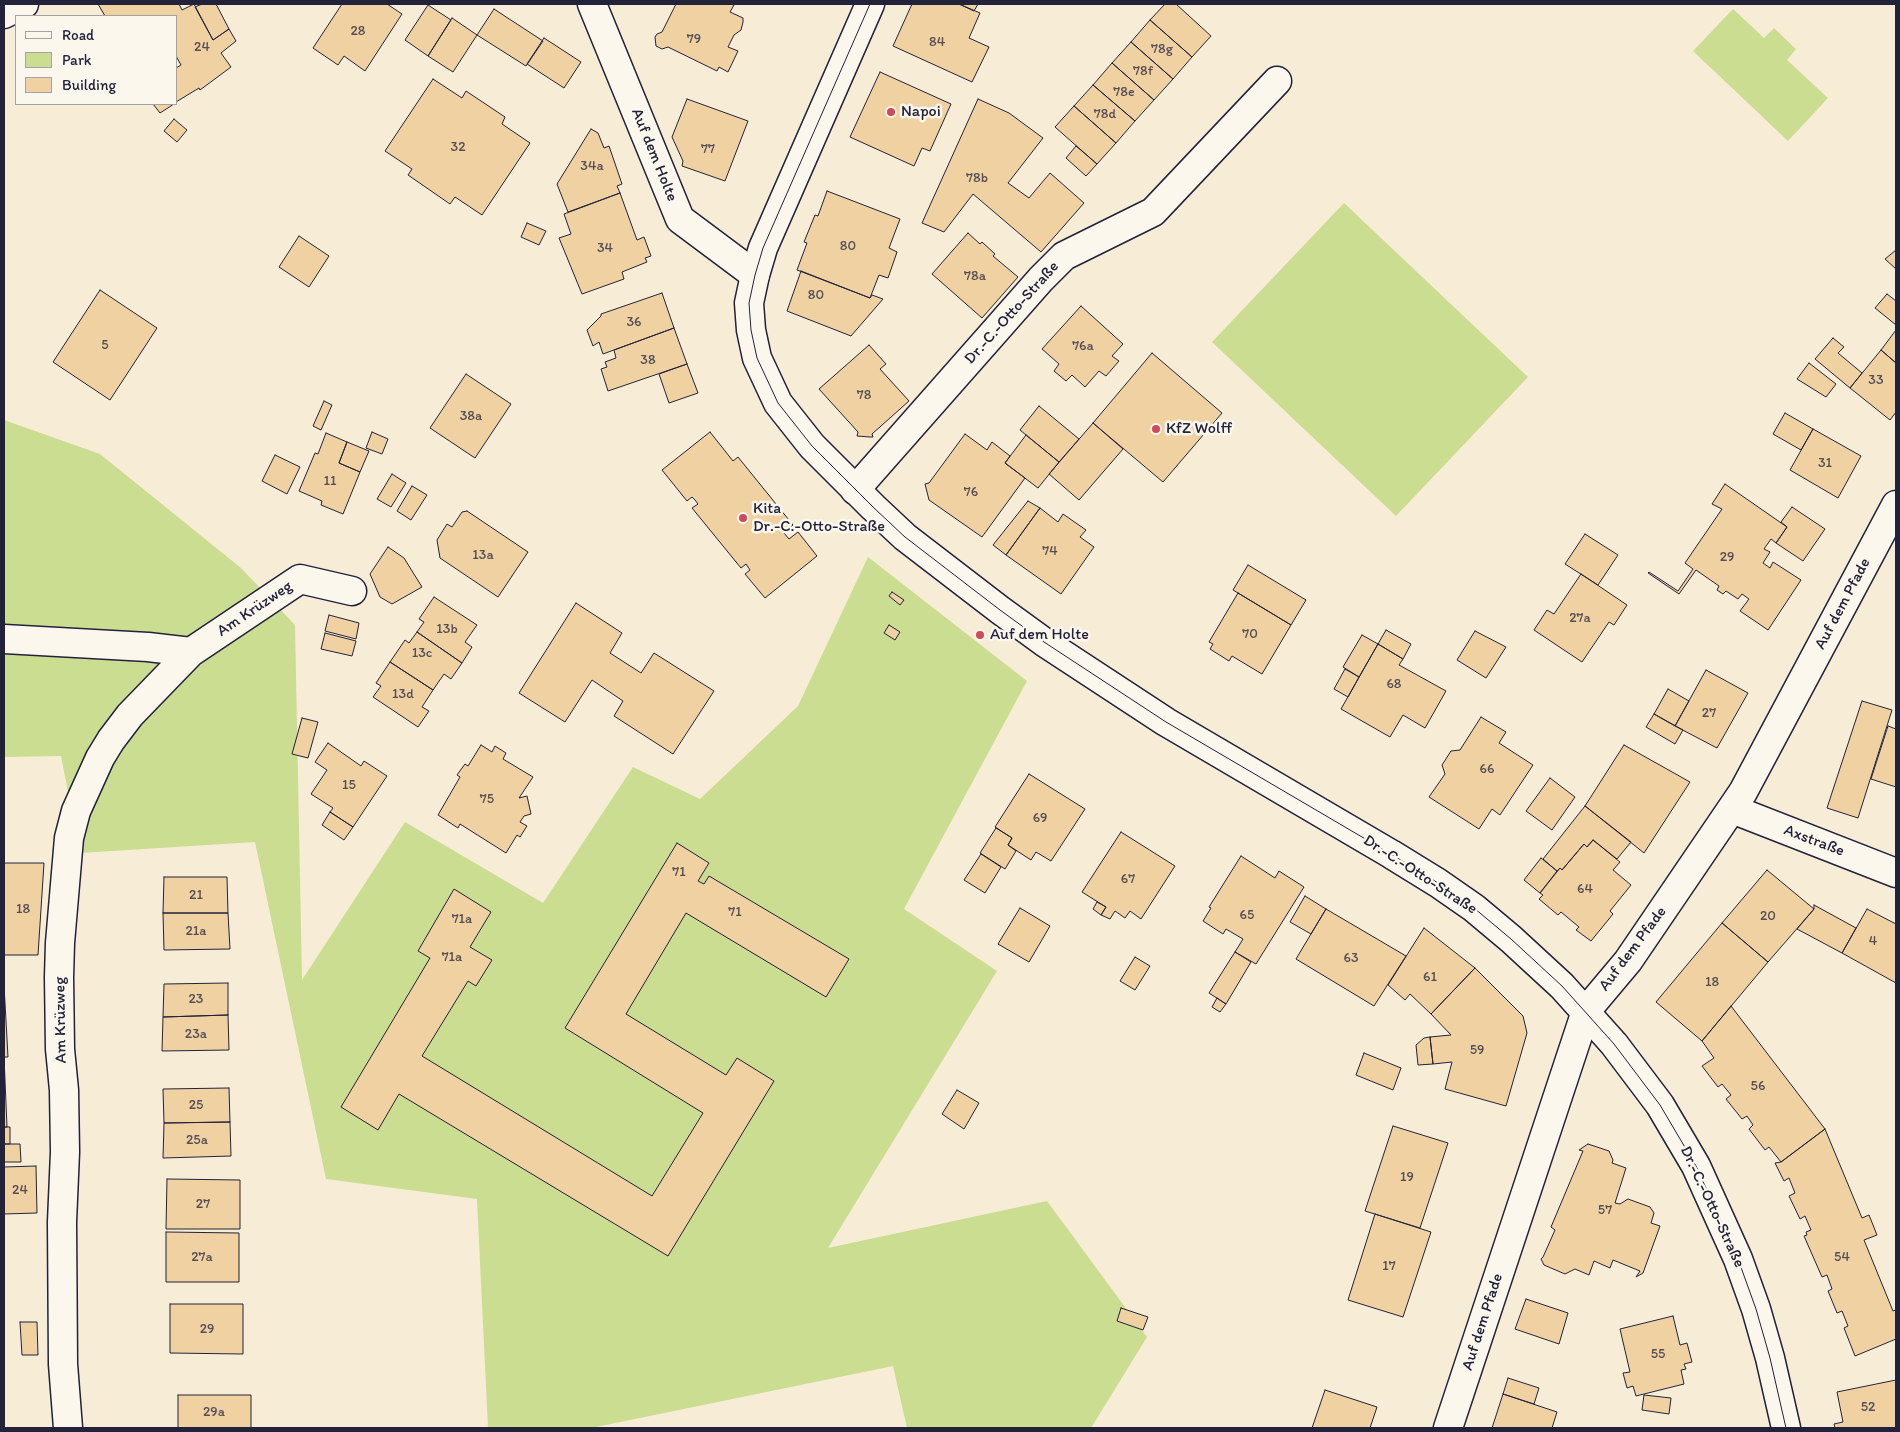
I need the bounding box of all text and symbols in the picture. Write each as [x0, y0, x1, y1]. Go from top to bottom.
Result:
legend [15, 15, 178, 105]
house number: 28 [350, 23, 366, 39]
text: Road [62, 26, 94, 44]
house number: 79 [687, 31, 701, 47]
house number: 84 [929, 34, 945, 50]
house number: 24 [194, 39, 210, 55]
house number: 78g [1151, 41, 1173, 57]
text: Park [62, 51, 92, 69]
house number: 78f [1133, 63, 1153, 79]
text: Building [62, 76, 116, 94]
house number: 78e [1113, 84, 1135, 100]
place label: Napoi [901, 102, 941, 122]
street label: Auf dem Holte [627, 106, 681, 204]
marker: Napoi [885, 106, 897, 118]
house number: 78d [1094, 106, 1116, 122]
house number: 32 [451, 139, 465, 155]
house number: 77 [701, 141, 715, 157]
house number: 34a [580, 158, 604, 174]
house number: 78b [966, 170, 988, 186]
house number: 80 [840, 238, 856, 254]
house number: 34 [597, 240, 613, 256]
street label: Dr.-C.-Otto-Straße [961, 258, 1063, 368]
house number: 78a [964, 268, 986, 284]
house number: 80 [808, 287, 824, 303]
house number: 36 [626, 314, 642, 330]
house number: 5 [101, 337, 109, 353]
house number: 76a [1072, 338, 1094, 354]
house number: 38 [640, 352, 656, 368]
house number: 33 [1868, 372, 1884, 388]
house number: 78 [857, 387, 871, 403]
house number: 38a [460, 408, 482, 424]
place label: KfZ Wolff [1166, 419, 1232, 439]
marker: KfZ Wolff [1150, 423, 1162, 435]
house number: 31 [1818, 455, 1832, 471]
house number: 11 [324, 473, 336, 489]
house number: 76 [964, 484, 978, 500]
place label: Kita Dr.-C.-Otto-Straße [753, 499, 885, 537]
marker: Kita Dr.-C.-Otto-Straße [737, 512, 749, 524]
house number: 74 [1042, 543, 1058, 559]
house number: 13a [472, 547, 494, 563]
house number: 29 [1720, 549, 1734, 565]
street label: Auf dem Pfade [1811, 555, 1875, 653]
street label: Am Krüzweg [214, 577, 296, 641]
house number: 27a [1569, 610, 1591, 626]
house number: 13b [436, 621, 458, 637]
place label: Auf dem Holte [990, 625, 1089, 645]
house number: 70 [1242, 626, 1258, 642]
marker: Auf dem Holte [974, 629, 986, 641]
house number: 13c [412, 645, 432, 661]
house number: 68 [1386, 676, 1402, 692]
house number: 13d [392, 686, 414, 702]
house number: 27 [1702, 705, 1716, 721]
house number: 66 [1480, 761, 1494, 777]
house number: 15 [342, 777, 356, 793]
house number: 75 [480, 791, 494, 807]
house number: 69 [1033, 810, 1047, 826]
street label: Axstraße [1781, 821, 1847, 861]
street label: Dr.-C.-Otto-Straße [1359, 831, 1481, 919]
house number: 71 [672, 864, 686, 880]
house number: 67 [1121, 871, 1135, 887]
house number: 64 [1577, 881, 1593, 897]
house number: 21 [189, 887, 203, 903]
house number: 18 [16, 901, 30, 917]
street label: Auf dem Pfade [1595, 903, 1671, 995]
house number: 71 [728, 904, 742, 920]
house number: 65 [1240, 907, 1254, 923]
house number: 20 [1760, 908, 1776, 924]
house number: 71a [452, 911, 472, 927]
house number: 21a [185, 923, 207, 939]
house number: 4 [1869, 933, 1877, 949]
house number: 71a [442, 949, 462, 965]
house number: 63 [1343, 950, 1359, 966]
house number: 61 [1423, 969, 1437, 985]
house number: 18 [1705, 974, 1719, 990]
street label: Am Krüzweg [51, 977, 71, 1063]
house number: 23 [189, 991, 203, 1007]
house number: 23a [185, 1026, 207, 1042]
house number: 59 [1470, 1042, 1484, 1058]
house number: 56 [1751, 1078, 1765, 1094]
house number: 25 [189, 1097, 203, 1113]
house number: 25a [186, 1132, 208, 1148]
street label: Dr.-C.-Otto-Straße [1675, 1143, 1749, 1271]
house number: 19 [1400, 1169, 1414, 1185]
house number: 24 [12, 1182, 28, 1198]
house number: 27 [196, 1196, 210, 1212]
house number: 57 [1598, 1202, 1612, 1218]
house number: 27a [191, 1249, 213, 1265]
house number: 54 [1834, 1249, 1850, 1265]
house number: 17 [1382, 1258, 1396, 1274]
street label: Auf dem Pfade [1458, 1271, 1508, 1373]
house number: 29 [200, 1321, 214, 1337]
house number: 55 [1651, 1346, 1665, 1362]
house number: 52 [1861, 1399, 1875, 1415]
house number: 29a [203, 1404, 225, 1420]

